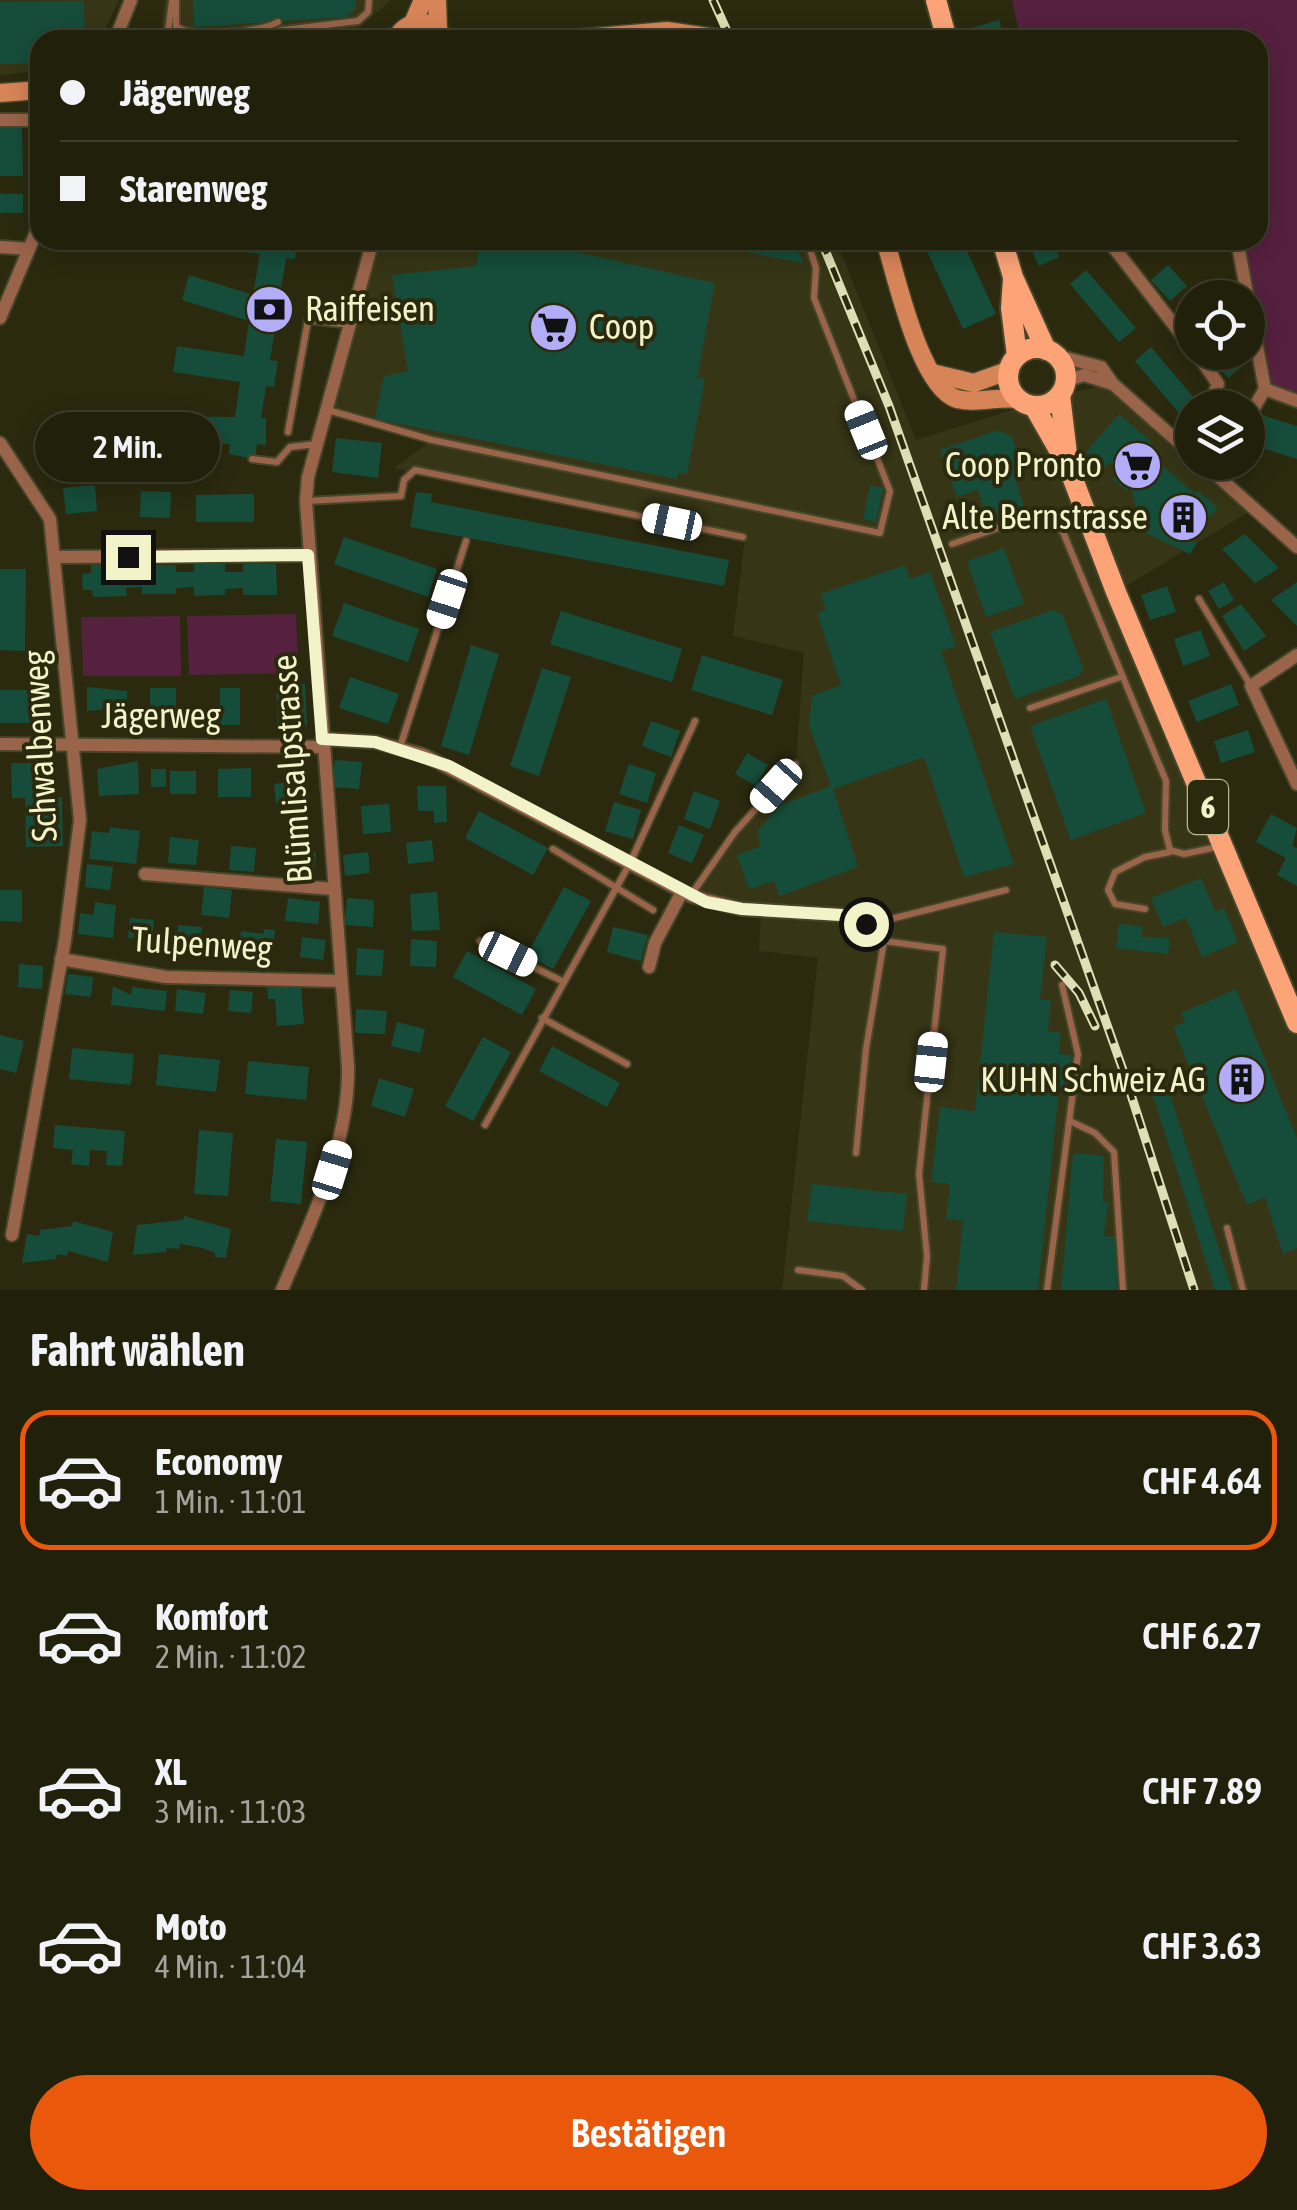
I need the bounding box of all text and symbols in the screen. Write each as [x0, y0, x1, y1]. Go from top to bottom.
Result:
text: Jägerweg [120, 71, 250, 114]
text: Starenweg [120, 167, 267, 210]
map controls [1175, 280, 1265, 480]
button: locate [1175, 280, 1265, 370]
bank icon: Raiffeisen [244, 283, 296, 335]
place label: Raiffeisen [305, 288, 435, 328]
supermarket icon: Coop [528, 301, 580, 353]
place label: Coop [589, 306, 654, 346]
button: layers [1175, 390, 1265, 480]
car [841, 397, 891, 463]
callout: 2 Min. [36, 412, 220, 482]
text: 2 Min. [93, 428, 162, 465]
supermarket icon: Coop Pronto [1111, 439, 1163, 491]
place label: Coop Pronto [945, 444, 1102, 484]
building icon: Alte Bernstrasse [1157, 491, 1209, 543]
place label: Alte Bernstrasse [942, 496, 1148, 536]
car [640, 501, 704, 543]
route end [106, 535, 151, 580]
car [423, 566, 471, 632]
street label: Schwalbenweg [14, 649, 64, 843]
street label: Blümlisalpstrasse [263, 654, 319, 885]
street label: Jägerweg [101, 695, 221, 735]
car [745, 754, 807, 818]
road number: 6 [1188, 780, 1228, 834]
route start [844, 902, 889, 947]
street label: Tulpenweg [130, 918, 274, 968]
car [474, 927, 542, 981]
car [913, 1031, 949, 1093]
building icon: KUHN Schweiz AG [1215, 1054, 1267, 1106]
place label: KUHN Schweiz AG [980, 1059, 1206, 1099]
car [309, 1137, 355, 1203]
text: Fahrt wählen [30, 1324, 245, 1376]
icon: car [35, 1435, 125, 1525]
text: Economy [155, 1440, 282, 1483]
text: CHF 4.64 [1142, 1459, 1262, 1502]
text: 1 Min. · 11:01 [155, 1483, 307, 1520]
icon: car [35, 1590, 125, 1680]
text: Komfort [155, 1595, 268, 1638]
text: CHF 6.27 [1142, 1614, 1262, 1657]
text: 2 Min. · 11:02 [155, 1638, 307, 1675]
icon: car [35, 1745, 125, 1835]
text: XL [155, 1750, 187, 1793]
text: CHF 7.89 [1142, 1769, 1262, 1812]
text: 3 Min. · 11:03 [155, 1793, 307, 1830]
icon: car [35, 1900, 125, 1990]
text: Moto [155, 1905, 227, 1948]
text: CHF 3.63 [1142, 1924, 1262, 1967]
text: 4 Min. · 11:04 [155, 1948, 307, 1985]
button: Bestätigen [30, 2075, 1267, 2190]

